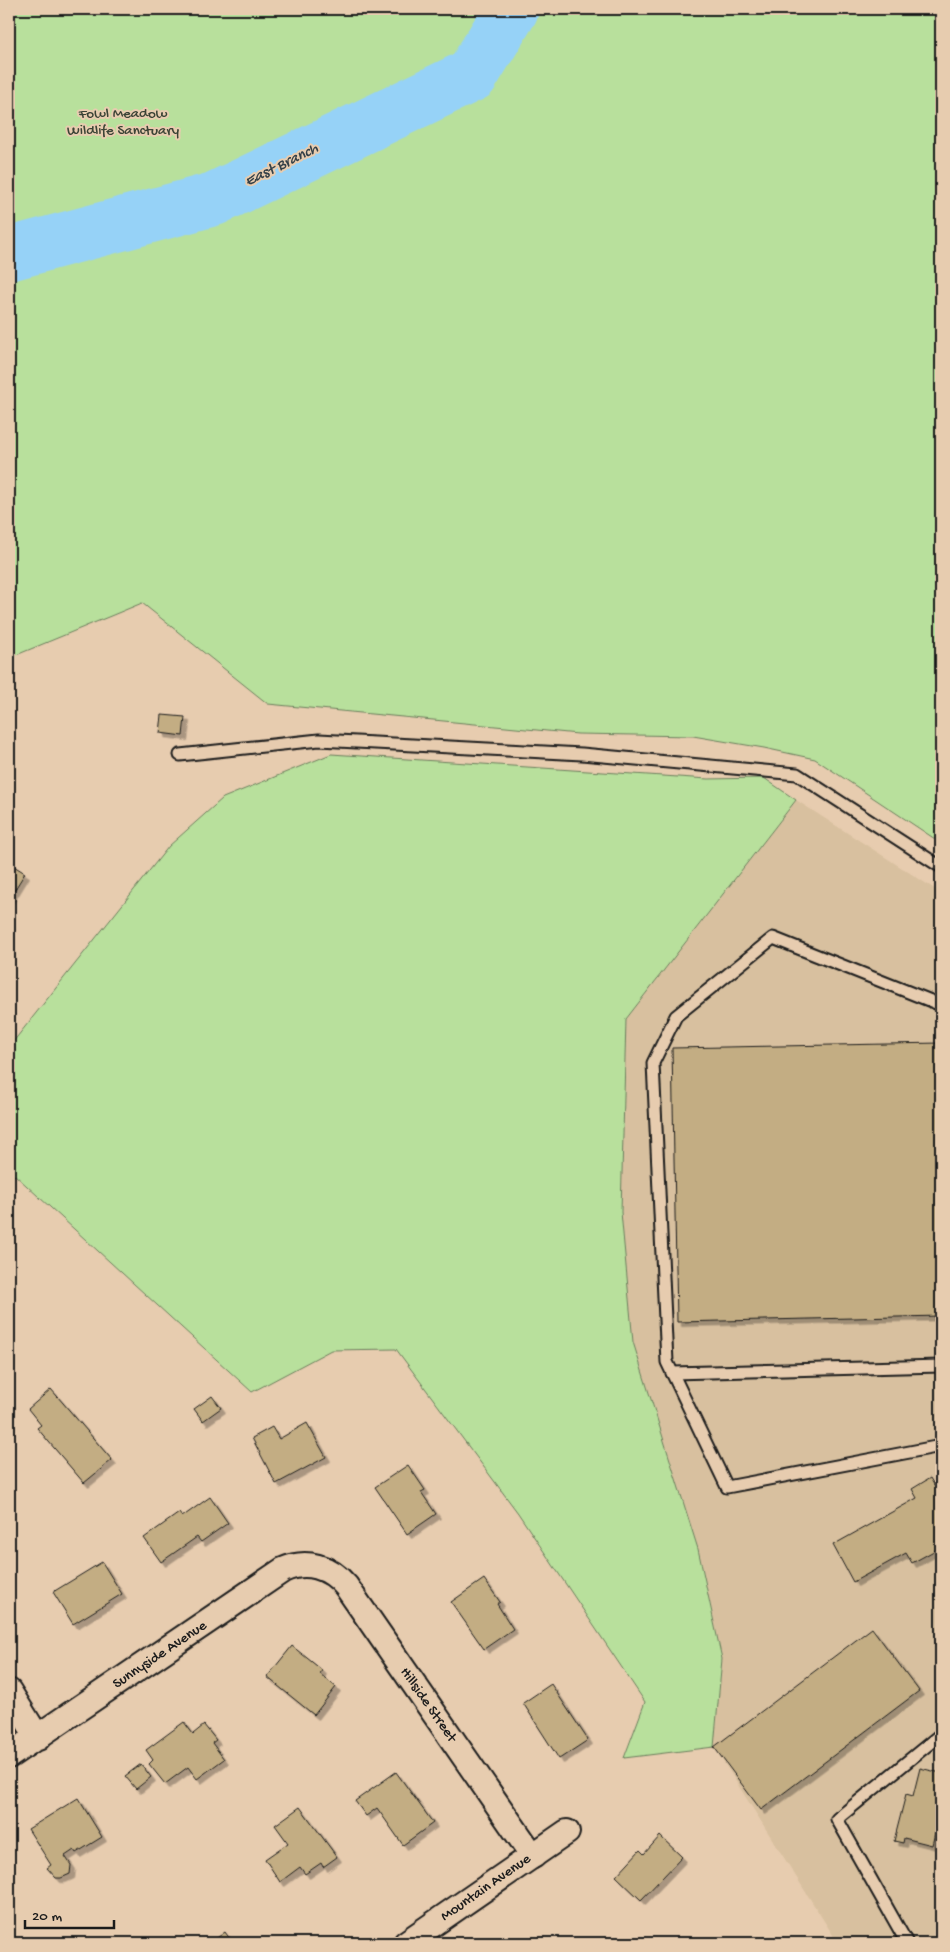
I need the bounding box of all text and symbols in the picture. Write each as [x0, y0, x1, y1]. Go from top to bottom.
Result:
park label: Fowl Meadow Wildlife Sanctuary [67, 105, 180, 140]
water label: East Branch [242, 140, 322, 192]
street label: Sunnyside Avenue [110, 1617, 211, 1693]
street label: Hillside Street [396, 1664, 461, 1747]
street label: Mountain Avenue [437, 1850, 535, 1926]
scale bar [25, 1897, 114, 1929]
text: 20 m [32, 1908, 62, 1926]

